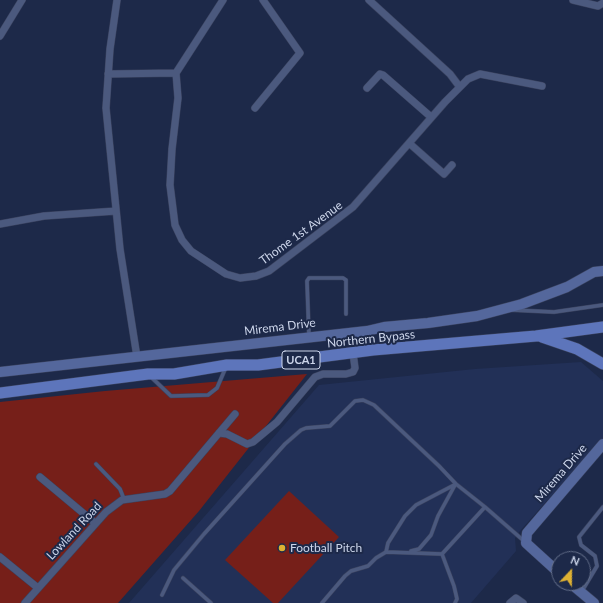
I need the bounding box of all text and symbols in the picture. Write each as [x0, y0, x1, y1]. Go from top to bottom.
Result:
street label: Thome 1st Avenue [257, 198, 345, 268]
street label: Mirema Drive [243, 315, 317, 339]
street label: Northern Bypass [326, 327, 416, 351]
road number: UCA1 [282, 351, 320, 369]
street label: Mirema Drive [532, 441, 590, 505]
street label: Lowland Road [44, 499, 104, 563]
place label: Football Pitch [290, 541, 362, 555]
marker: Football Pitch [277, 543, 287, 553]
north arrow [551, 551, 591, 591]
text: N [569, 553, 582, 568]

